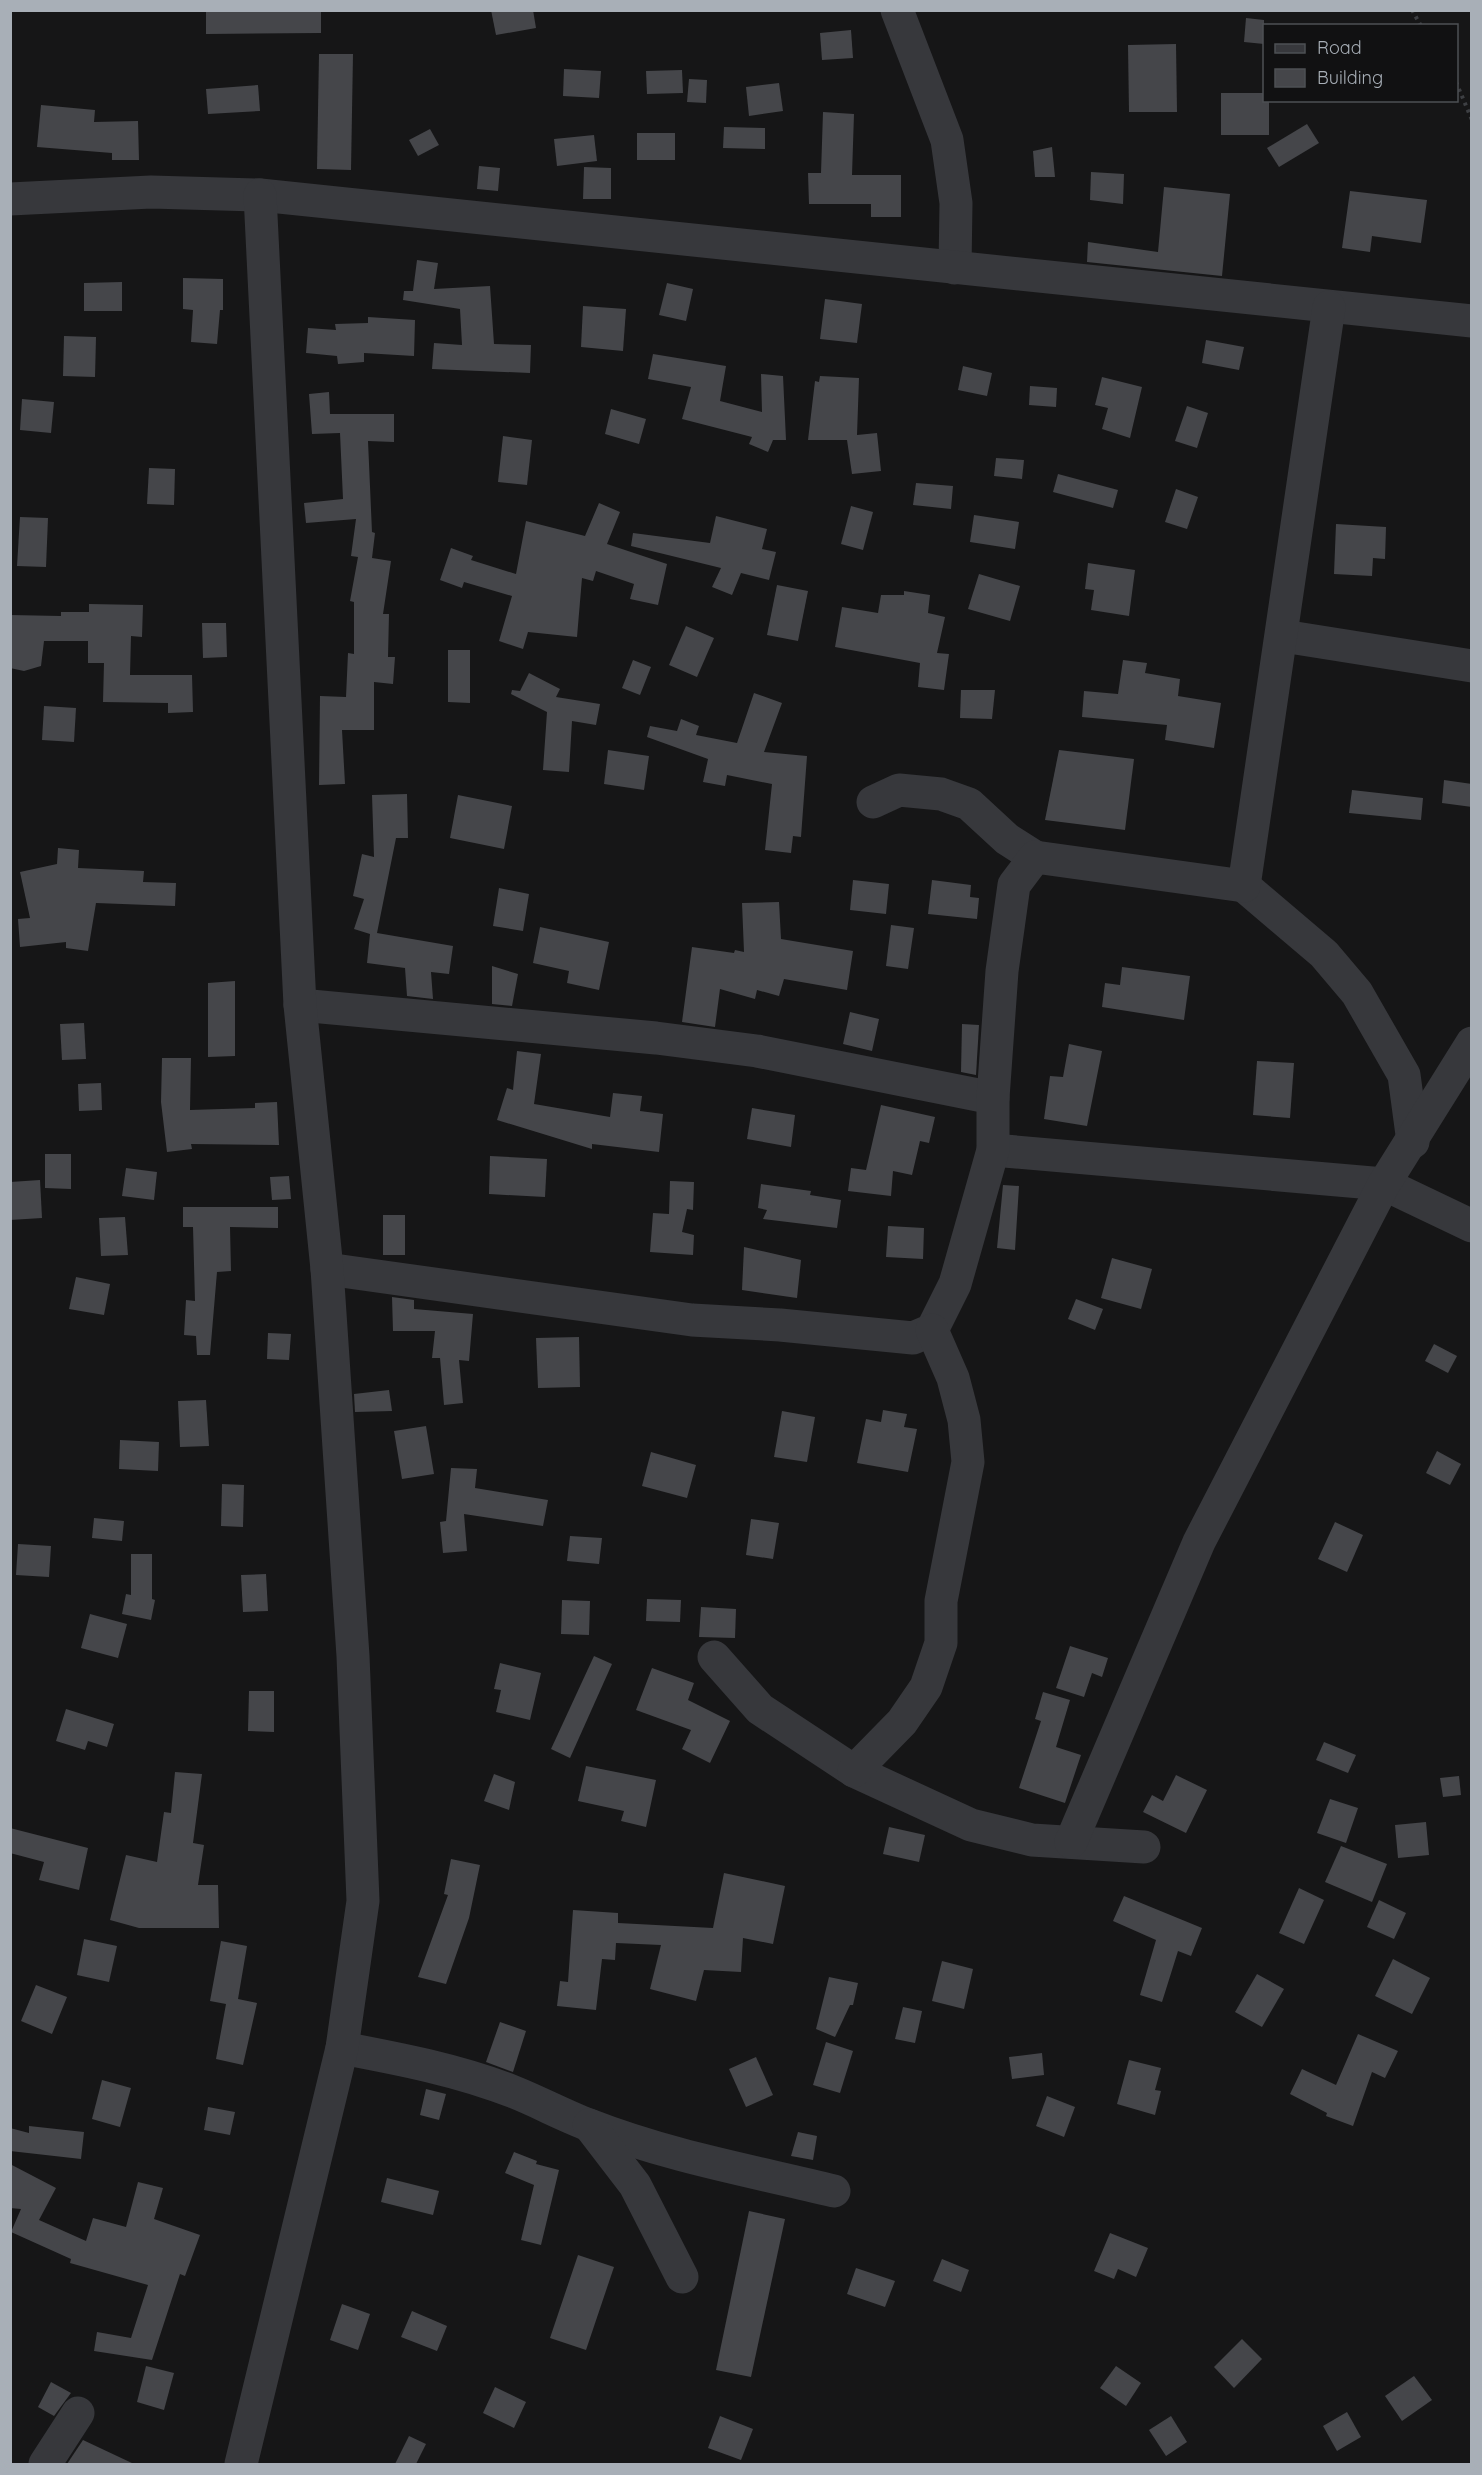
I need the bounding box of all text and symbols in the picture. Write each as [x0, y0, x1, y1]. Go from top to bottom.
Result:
legend [1263, 24, 1458, 102]
text: Road [1317, 36, 1362, 59]
text: Building [1317, 66, 1383, 89]

